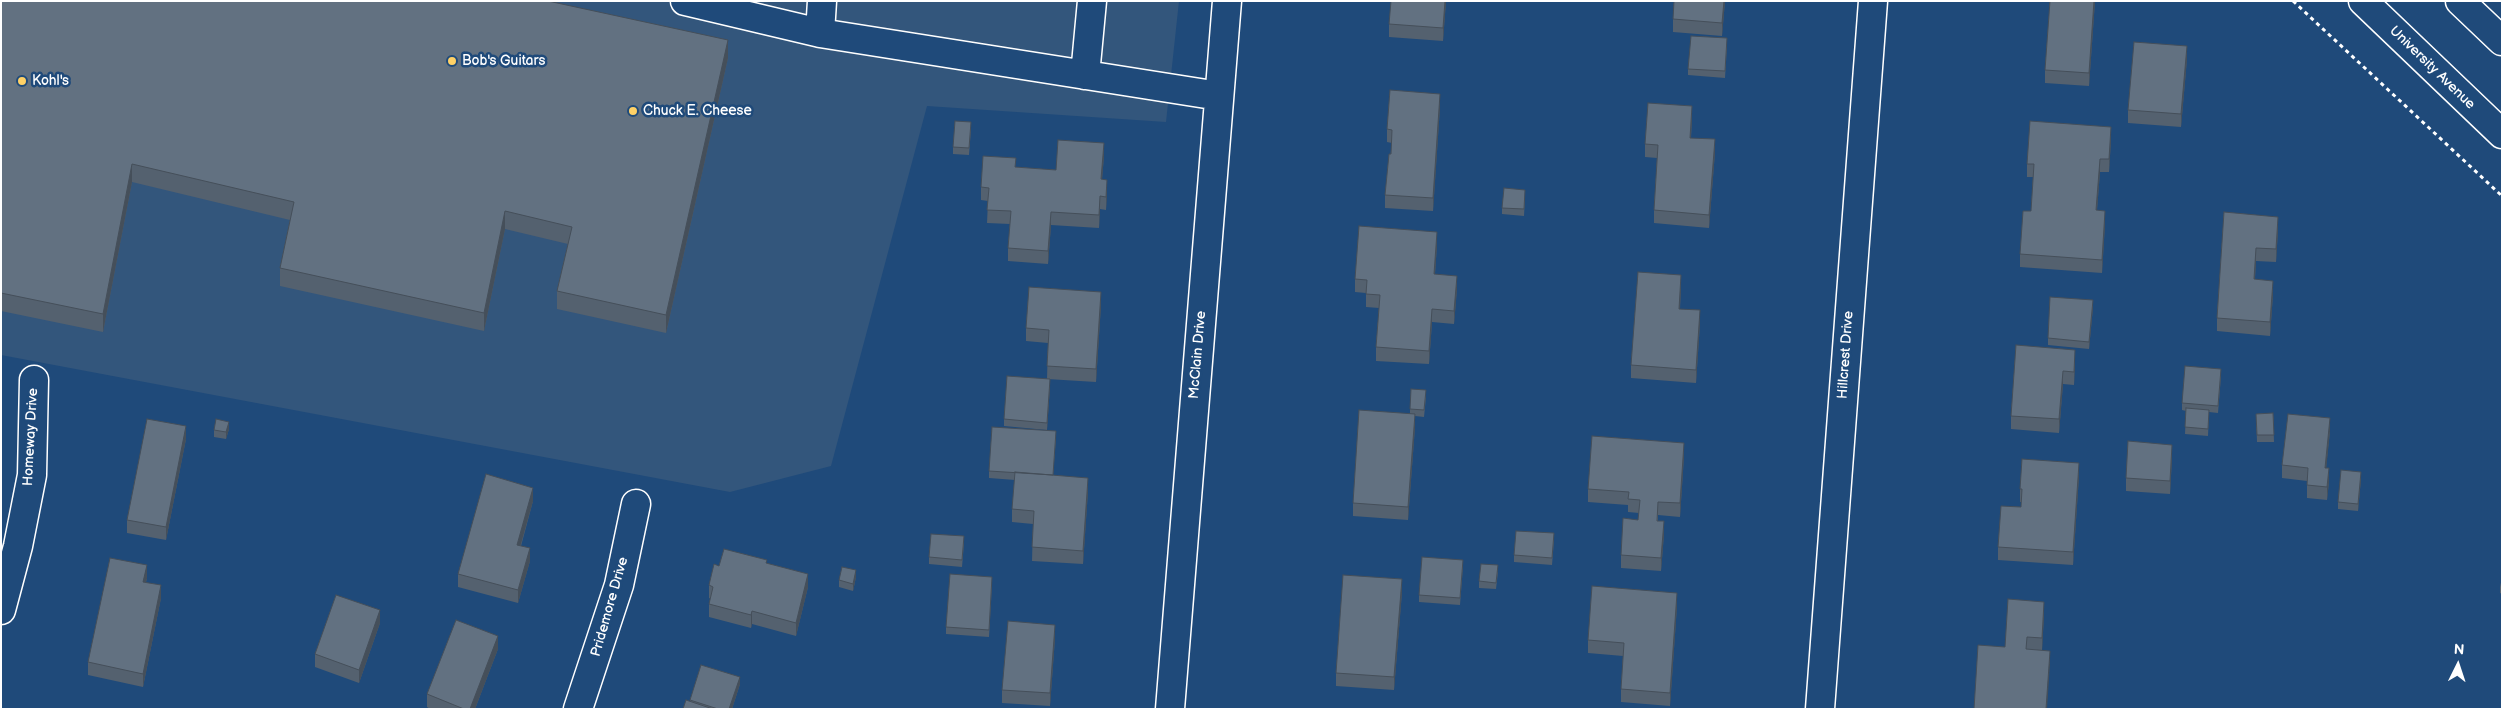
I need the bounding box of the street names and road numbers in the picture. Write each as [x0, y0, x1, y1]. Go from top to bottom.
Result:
street label: University Avenue [2386, 23, 2478, 113]
street label: McClain Drive [1186, 310, 1210, 400]
street label: Hillcrest Drive [1835, 310, 1857, 400]
street label: Homeway Drive [20, 387, 42, 487]
street label: Pridemore Drive [588, 555, 632, 659]

